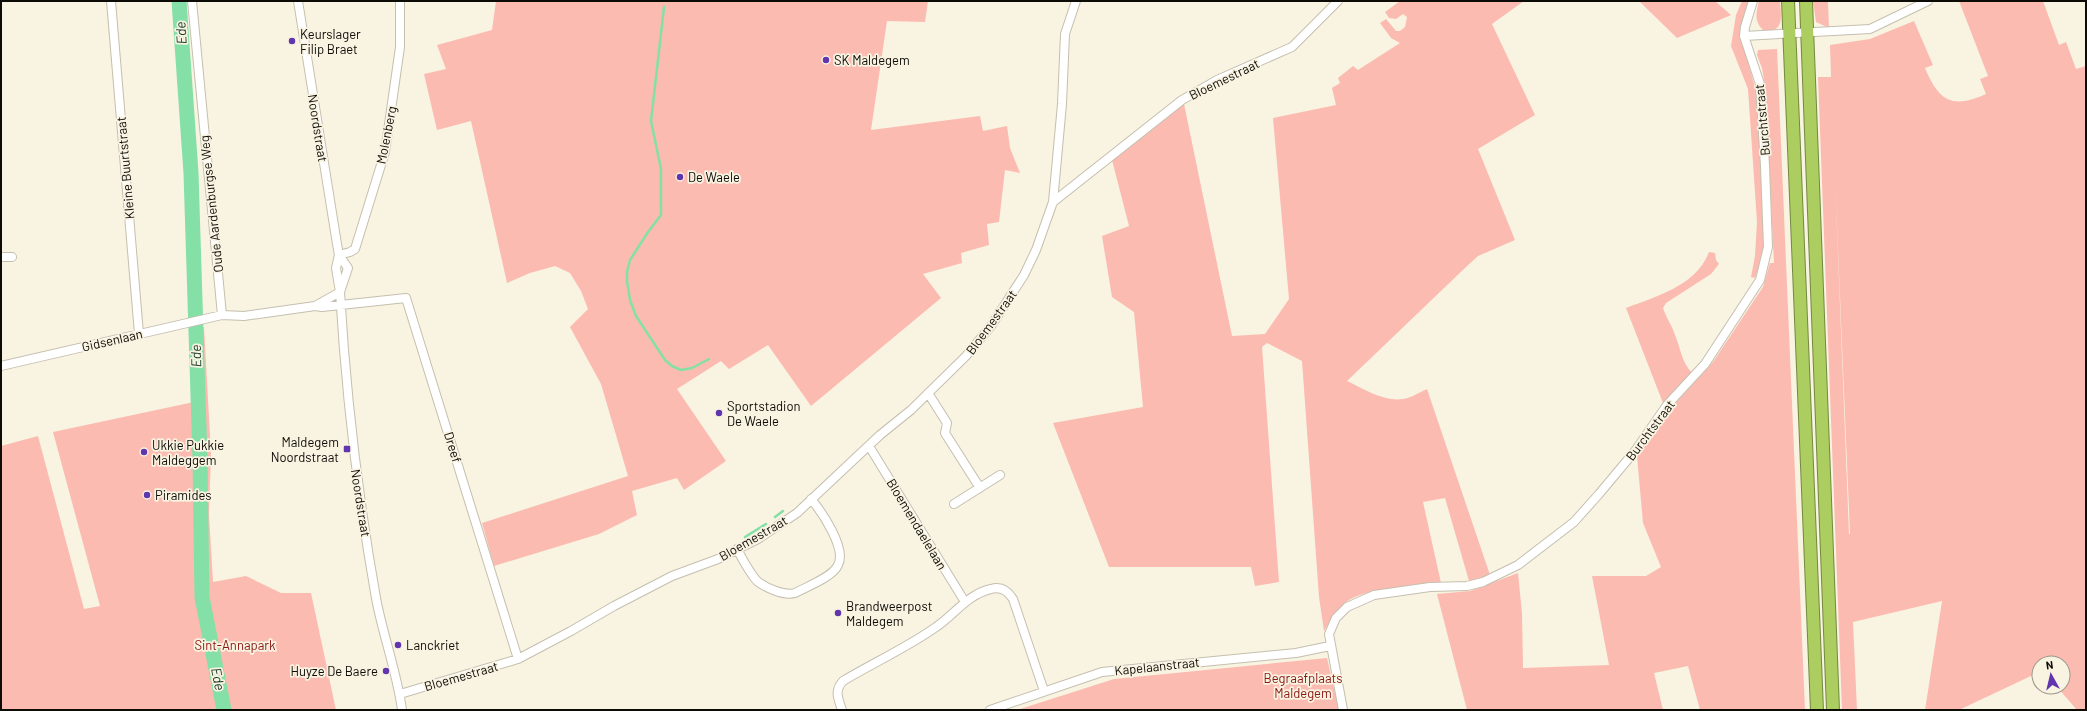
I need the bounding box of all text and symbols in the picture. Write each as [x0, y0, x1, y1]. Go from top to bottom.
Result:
water label: Ede [171, 21, 190, 45]
place label: Keurslager Filip Braet [300, 26, 361, 57]
marker: Keurslager Filip Braet [287, 36, 297, 46]
place label: SK Maldegem [834, 52, 910, 68]
marker: SK Maldegem [821, 55, 831, 65]
street label: Bloemestraat [1186, 55, 1262, 103]
street label: Burchtstraat [1751, 84, 1773, 156]
street label: Noordstraat [305, 93, 331, 163]
street label: Molenberg [373, 105, 399, 165]
street label: Kleine Buurtstraat [113, 116, 137, 220]
street label: Oude Aardenburgse Weg [196, 135, 226, 273]
place label: De Waele [688, 169, 740, 185]
marker: De Waele [675, 172, 685, 182]
street label: Bloemestraat [962, 286, 1020, 358]
street label: Gidsenlaan [80, 325, 144, 355]
water label: Ede [187, 344, 204, 368]
street label: Burchtstraat [1622, 397, 1678, 463]
place label: Sportstadion De Waele [727, 398, 801, 429]
marker: Sportstadion De Waele [714, 408, 724, 418]
street label: Dreef [441, 430, 465, 465]
place label: Maldegem Noordstraat [271, 434, 339, 465]
place label: Ukkie Pukkie Maldeggem [152, 437, 224, 468]
marker: Maldegem Noordstraat [342, 444, 352, 454]
marker: Ukkie Pukkie Maldeggem [139, 447, 149, 457]
street label: Noordstraat [348, 468, 374, 538]
street label: Bloemendaelelaan [883, 476, 951, 572]
place label: Piramides [155, 487, 212, 503]
marker: Piramides [142, 490, 152, 500]
street label: Bloemestraat [716, 512, 790, 564]
place label: Brandweerpost Maldegem [846, 598, 932, 629]
marker: Brandweerpost Maldegem [833, 608, 843, 618]
park label: Sint-Annapark [194, 637, 276, 653]
place label: Lanckriet [406, 637, 460, 653]
marker: Lanckriet [393, 640, 403, 650]
street label: Kapelaanstraat [1114, 654, 1200, 678]
north arrow [2031, 655, 2071, 695]
street label: Bloemestraat [422, 658, 500, 694]
text: N [2045, 658, 2054, 672]
place label: Huyze De Baere [290, 663, 378, 679]
water label: Ede [208, 666, 229, 692]
marker: Huyze De Baere [381, 666, 391, 676]
park label: Begraafplaats Maldegem [1264, 670, 1343, 701]

